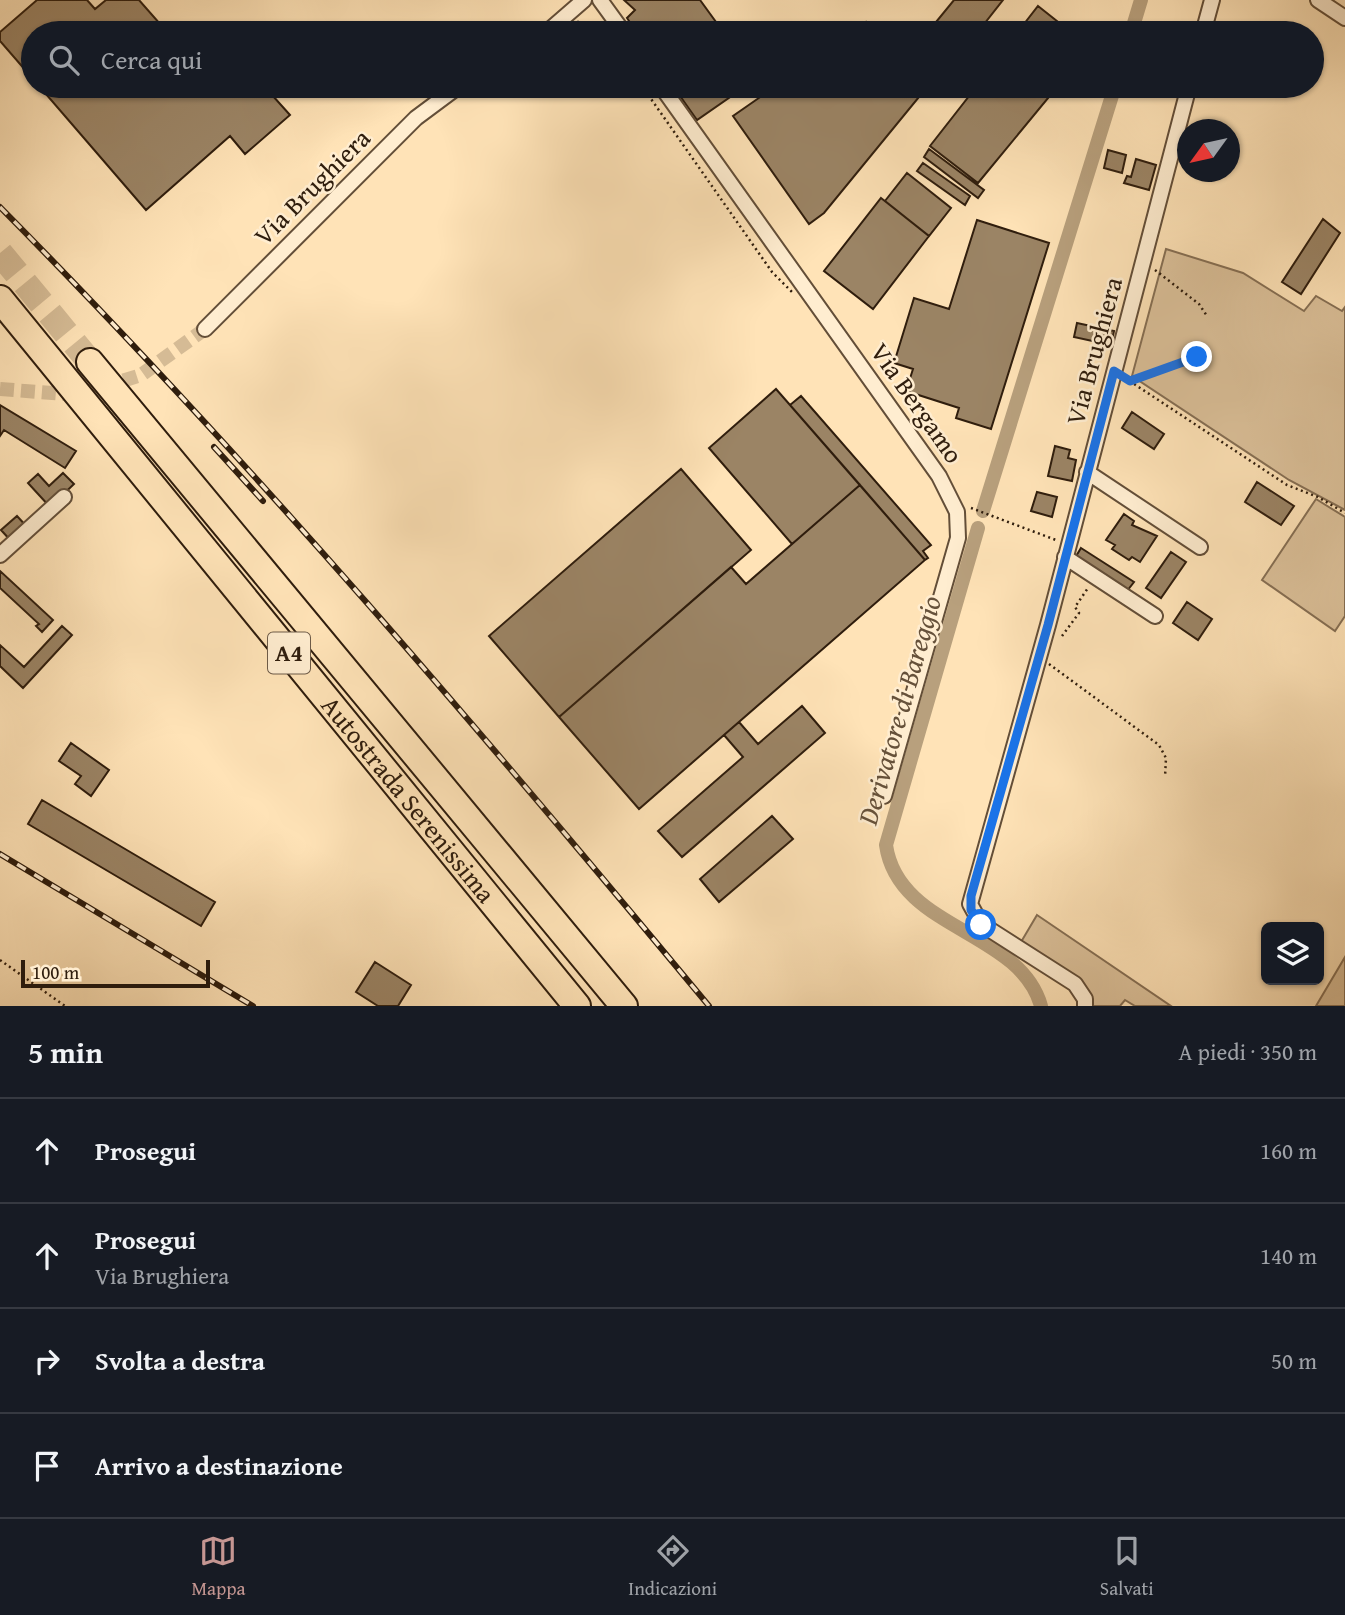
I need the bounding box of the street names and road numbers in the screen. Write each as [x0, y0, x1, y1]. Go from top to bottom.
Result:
street label: Via Brughiera [244, 119, 380, 254]
street label: Via Brughiera [1055, 272, 1132, 429]
street label: Via Bergamo [861, 334, 973, 471]
road number: A4 [268, 632, 310, 674]
street label: Autostrada Serenissima [312, 687, 506, 912]

